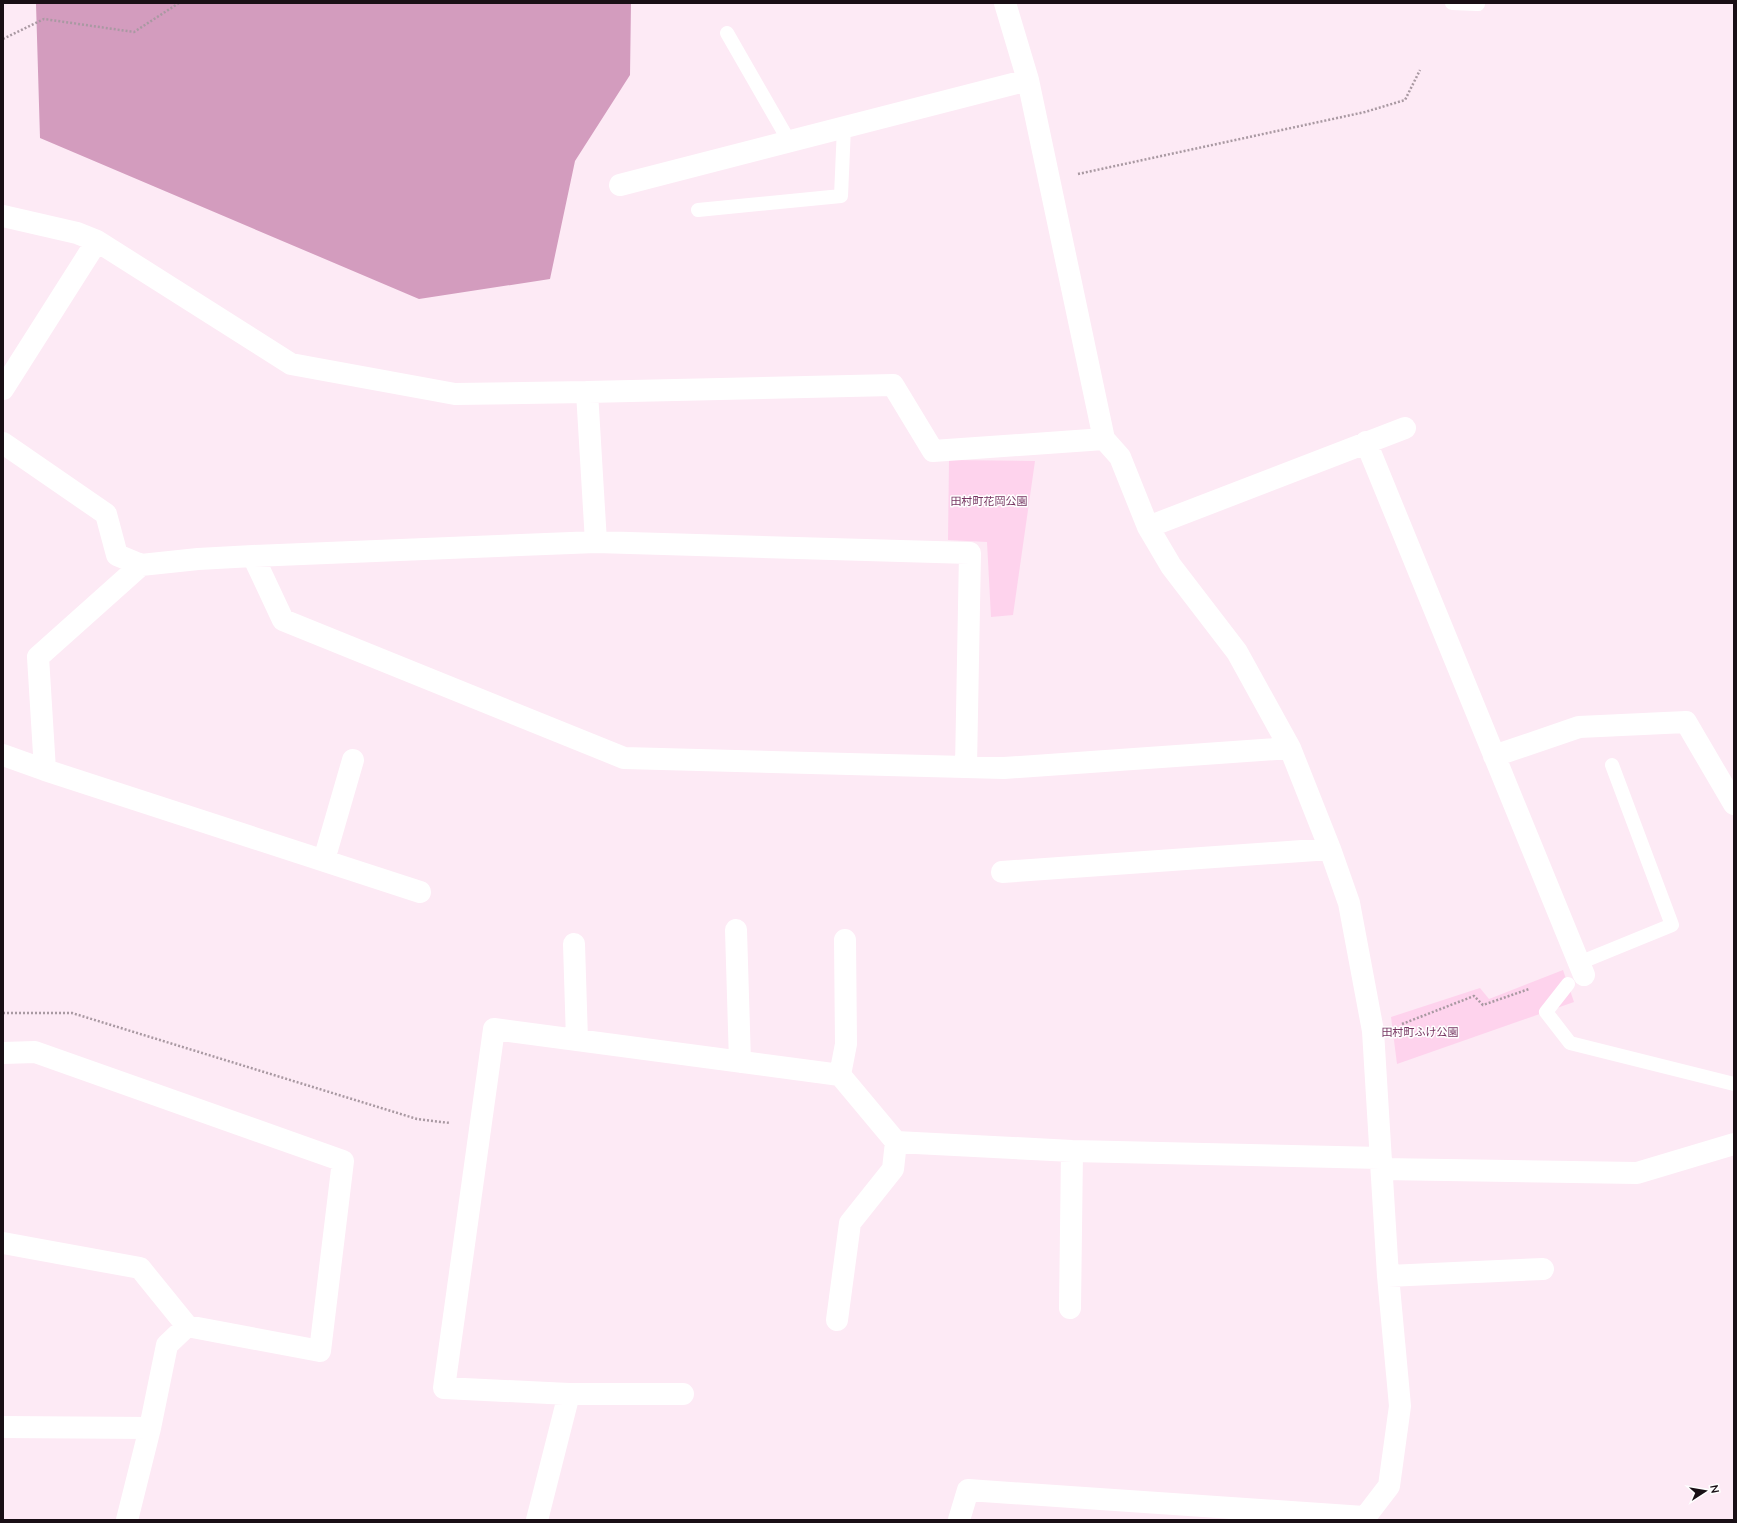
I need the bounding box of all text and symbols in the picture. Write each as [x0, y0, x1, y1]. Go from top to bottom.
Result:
park label: 田村町花岡公園 [951, 494, 1028, 508]
park label: 田村町ふけ公園 [1382, 1025, 1459, 1039]
north arrow [1685, 1471, 1725, 1511]
text: N [1707, 1483, 1722, 1494]

